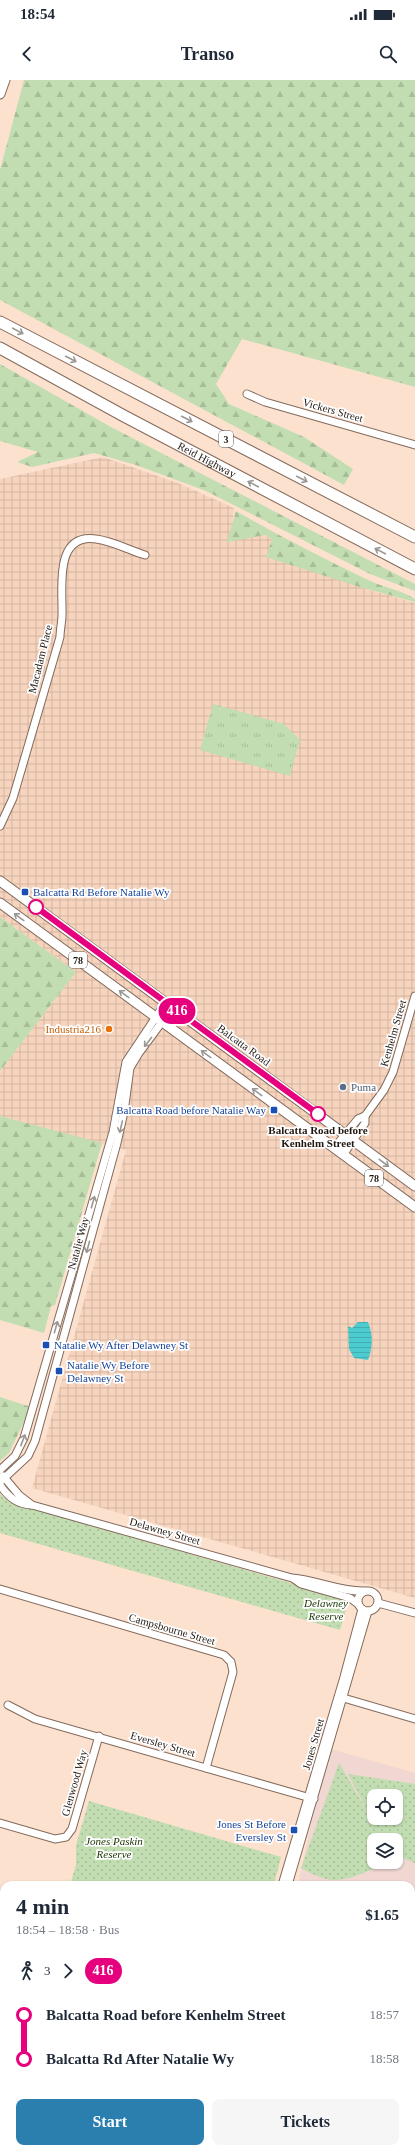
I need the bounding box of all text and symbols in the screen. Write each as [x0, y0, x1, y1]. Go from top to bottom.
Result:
text: 18:54 [20, 6, 55, 22]
icon: back [16, 43, 38, 65]
icon: search [377, 43, 399, 65]
text: Transo [181, 44, 234, 64]
one-way arrow [12, 328, 24, 336]
one-way arrow [65, 356, 77, 363]
street label: Vickers Street [302, 396, 364, 424]
one-way arrow [181, 415, 193, 423]
road number: 3 [219, 431, 233, 447]
street label: Reid Highway [176, 439, 238, 480]
one-way arrow [296, 475, 308, 483]
one-way arrow [247, 480, 259, 487]
one-way arrow [375, 547, 387, 554]
street label: Macadam Place [26, 624, 54, 694]
place label: Balcatta Rd Before Natalie Wy [33, 886, 170, 898]
marker: Balcatta Rd Before Natalie Wy [20, 887, 30, 897]
unlabelled marker [28, 899, 44, 915]
one-way arrow [14, 913, 25, 921]
road number: 78 [69, 952, 87, 968]
one-way arrow [119, 989, 130, 998]
line badge: 416 [154, 998, 200, 1024]
street label: Kenhelm Street [378, 998, 408, 1068]
text: 416 [167, 1003, 188, 1018]
street label: Balcatta Road [215, 1022, 273, 1068]
place label: Industria216 [45, 1023, 101, 1035]
marker: Industria216 [104, 1024, 114, 1034]
one-way arrow [143, 1036, 152, 1047]
one-way arrow [201, 1050, 212, 1058]
place label: Puma [351, 1081, 376, 1093]
marker: Puma [338, 1082, 348, 1092]
one-way arrow [252, 1088, 263, 1096]
place label: Balcatta Road before Natalie Way [116, 1104, 266, 1116]
marker: Balcatta Road before Natalie Way [269, 1105, 279, 1115]
marker: Balcatta Road before Kenhelm Street [310, 1106, 326, 1122]
one-way arrow [117, 1120, 124, 1133]
place label: Balcatta Road before Kenhelm Street [268, 1124, 368, 1149]
one-way arrow [379, 1159, 390, 1168]
road number: 78 [365, 1170, 383, 1186]
one-way arrow [90, 1196, 97, 1209]
street label: Natalie Way [65, 1215, 91, 1271]
one-way arrow [84, 1241, 91, 1254]
one-way arrow [53, 1321, 60, 1334]
place label: Natalie Wy After Delawney St [54, 1339, 188, 1351]
marker: Natalie Wy After Delawney St [41, 1340, 51, 1350]
place label: Natalie Wy Before Delawney St [67, 1359, 149, 1384]
marker: Natalie Wy Before Delawney St [54, 1366, 64, 1376]
one-way arrow [20, 1434, 28, 1446]
street label: Delawney Street [128, 1515, 202, 1547]
park label: Delawney Reserve [303, 1597, 348, 1622]
street label: Campsbourne Street [127, 1611, 217, 1647]
street label: Jones Street [300, 1717, 326, 1771]
street label: Eversley Street [129, 1729, 197, 1759]
street label: Glenwood Way [59, 1748, 89, 1817]
map controls [367, 1789, 403, 1869]
button: locate [367, 1789, 403, 1825]
place label: Jones St Before Eversley St [217, 1818, 286, 1843]
marker: Jones St Before Eversley St [289, 1825, 299, 1835]
button: layers [367, 1833, 403, 1869]
park label: Jones Paskin Reserve [85, 1835, 143, 1860]
text: 4 min [16, 1894, 69, 1919]
text: $1.65 [365, 1907, 399, 1923]
text: 18:54 – 18:58 · Bus [16, 1922, 119, 1937]
icon: walk [16, 1960, 38, 1982]
icon: forward [57, 1960, 79, 1982]
text: 3 [44, 1963, 51, 1978]
text: 416 [93, 1963, 114, 1978]
text: Balcatta Road before Kenhelm Street [46, 2007, 285, 2023]
text: 18:57 [369, 2007, 399, 2022]
text: Balcatta Rd After Natalie Wy [46, 2051, 234, 2067]
text: 18:58 [369, 2051, 399, 2066]
button: Start [16, 2099, 204, 2145]
button: Tickets [212, 2099, 399, 2145]

